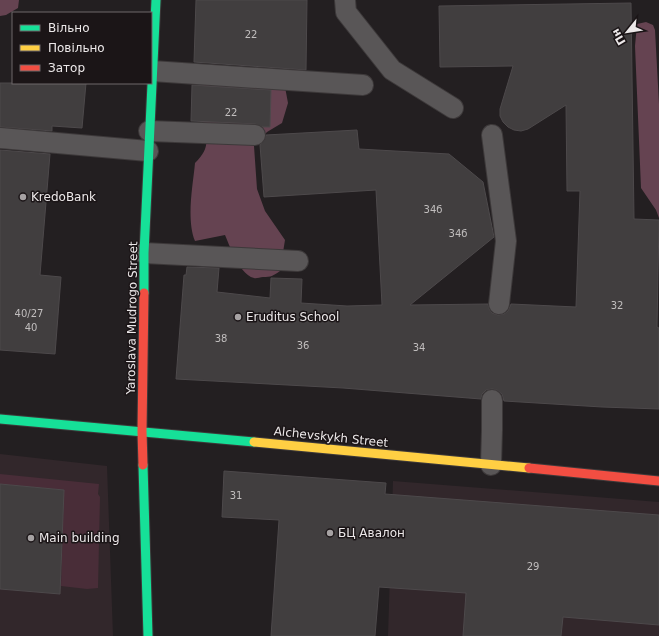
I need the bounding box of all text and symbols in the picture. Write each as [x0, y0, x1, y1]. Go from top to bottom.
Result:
legend [12, 12, 152, 84]
north arrow [607, 12, 647, 52]
text: Вільно [48, 21, 90, 35]
text: Пн [609, 26, 629, 47]
house number: 22 [245, 29, 257, 40]
text: Повільно [48, 41, 105, 55]
text: Затор [48, 61, 85, 75]
house number: 22 [225, 107, 237, 118]
place label: KredoBank [31, 190, 96, 204]
marker: KredoBank [18, 192, 28, 202]
house number: 34б [424, 204, 442, 215]
house number: 34б [449, 228, 467, 239]
street label: Yaroslava Mudrogo Street [124, 241, 140, 396]
house number: 32 [611, 300, 623, 311]
house number: 40/27 [15, 308, 43, 319]
place label: Eruditus School [246, 310, 339, 324]
marker: Eruditus School [233, 312, 243, 322]
house number: 40 [25, 322, 37, 333]
house number: 38 [215, 333, 227, 344]
house number: 36 [297, 340, 309, 351]
house number: 34 [413, 342, 425, 353]
street label: Alchevskykh Street [273, 424, 389, 450]
house number: 31 [230, 490, 242, 501]
place label: БЦ Авалон [338, 526, 405, 540]
marker: БЦ Авалон [325, 528, 335, 538]
place label: Main building [39, 531, 120, 545]
marker: Main building [26, 533, 36, 543]
house number: 29 [527, 561, 539, 572]

